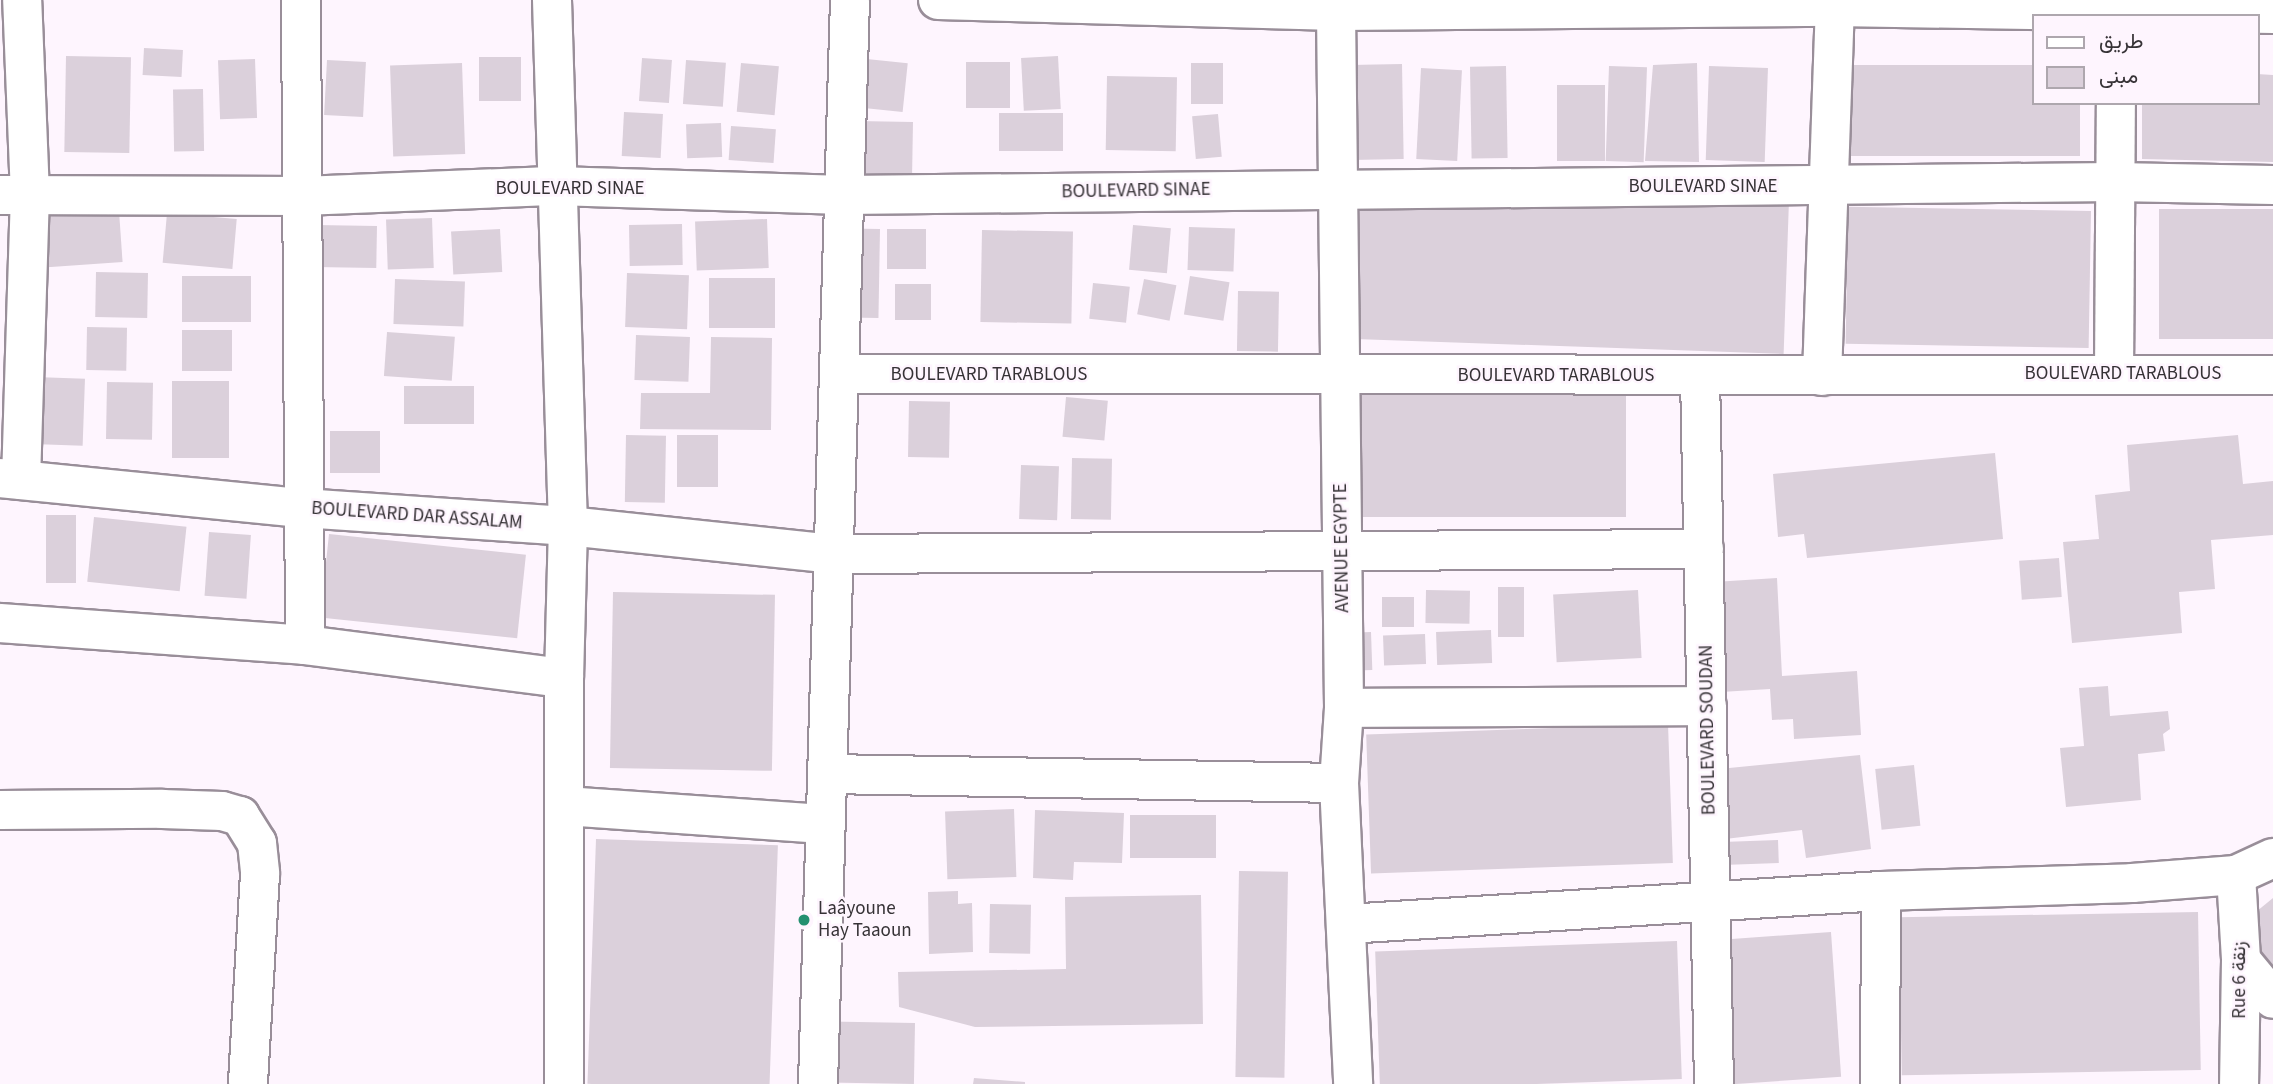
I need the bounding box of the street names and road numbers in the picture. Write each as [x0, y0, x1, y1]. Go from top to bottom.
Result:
street label: BOULEVARD SINAE [1628, 176, 1778, 198]
street label: BOULEVARD SINAE [495, 178, 645, 200]
street label: BOULEVARD SINAE [1061, 178, 1211, 204]
street label: BOULEVARD TARABLOUS [2025, 363, 2221, 385]
street label: BOULEVARD TARABLOUS [891, 364, 1087, 386]
street label: BOULEVARD TARABLOUS [1458, 365, 1654, 387]
street label: AVENUE EGYPTE [1329, 483, 1355, 613]
street label: BOULEVARD DAR ASSALAM [310, 497, 524, 535]
street label: BOULEVARD SOUDAN [1695, 645, 1721, 815]
street label: Rue 6 زنقة [2229, 941, 2251, 1019]

